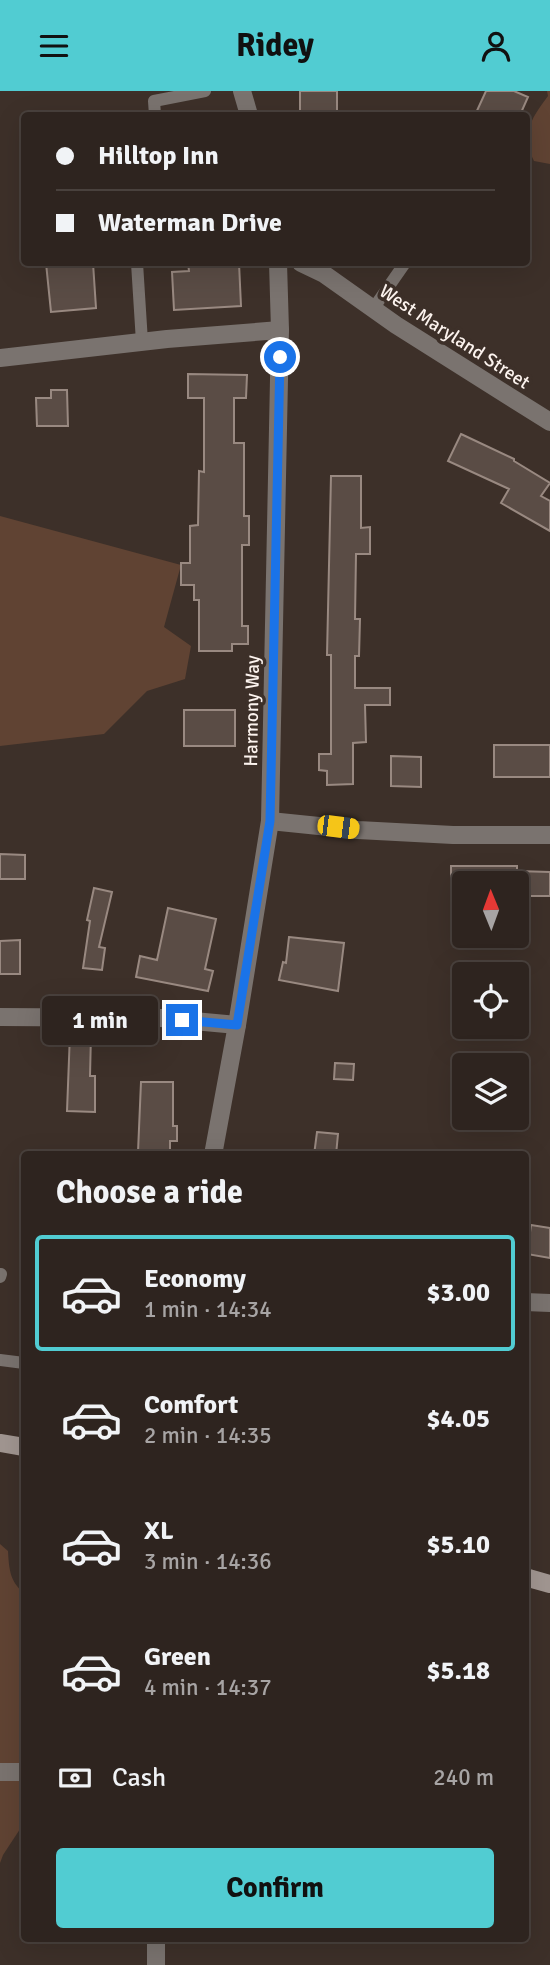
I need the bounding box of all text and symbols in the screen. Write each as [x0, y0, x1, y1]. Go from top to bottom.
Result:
text: Ridey [236, 26, 314, 65]
icon: menu [35, 27, 73, 65]
icon: person [477, 27, 515, 65]
text: Hilltop Inn [98, 140, 219, 172]
text: Waterman Drive [98, 207, 282, 239]
street label: West Maryland Street [375, 279, 535, 395]
route start [264, 341, 296, 373]
street label: Harmony Way [239, 655, 265, 767]
car [316, 814, 361, 840]
north arrow [452, 871, 528, 949]
map controls [452, 871, 529, 1130]
button: locate [452, 962, 529, 1039]
callout: 1 min [42, 995, 158, 1045]
route end [166, 1004, 198, 1036]
text: 1 min [72, 1006, 128, 1035]
button: layers [452, 1053, 529, 1130]
text: Choose a ride [56, 1173, 243, 1212]
icon: car [60, 1262, 123, 1325]
text: Economy [144, 1263, 246, 1295]
text: $3.00 [426, 1277, 490, 1309]
text: 1 min · 14:34 [144, 1295, 272, 1324]
icon: car [60, 1388, 123, 1451]
text: Comfort [144, 1389, 238, 1421]
text: $4.05 [426, 1403, 490, 1435]
text: 2 min · 14:35 [144, 1421, 272, 1450]
icon: car [60, 1514, 123, 1577]
text: XL [144, 1515, 174, 1547]
text: $5.10 [426, 1529, 490, 1561]
text: 3 min · 14:36 [144, 1547, 272, 1576]
icon: car [60, 1640, 123, 1703]
text: Green [144, 1641, 211, 1673]
text: $5.18 [426, 1655, 490, 1687]
text: 4 min · 14:37 [144, 1673, 272, 1702]
icon: cash [56, 1759, 94, 1797]
text: Cash [112, 1762, 166, 1794]
text: 240 m [433, 1763, 494, 1792]
button: Confirm [56, 1848, 494, 1928]

